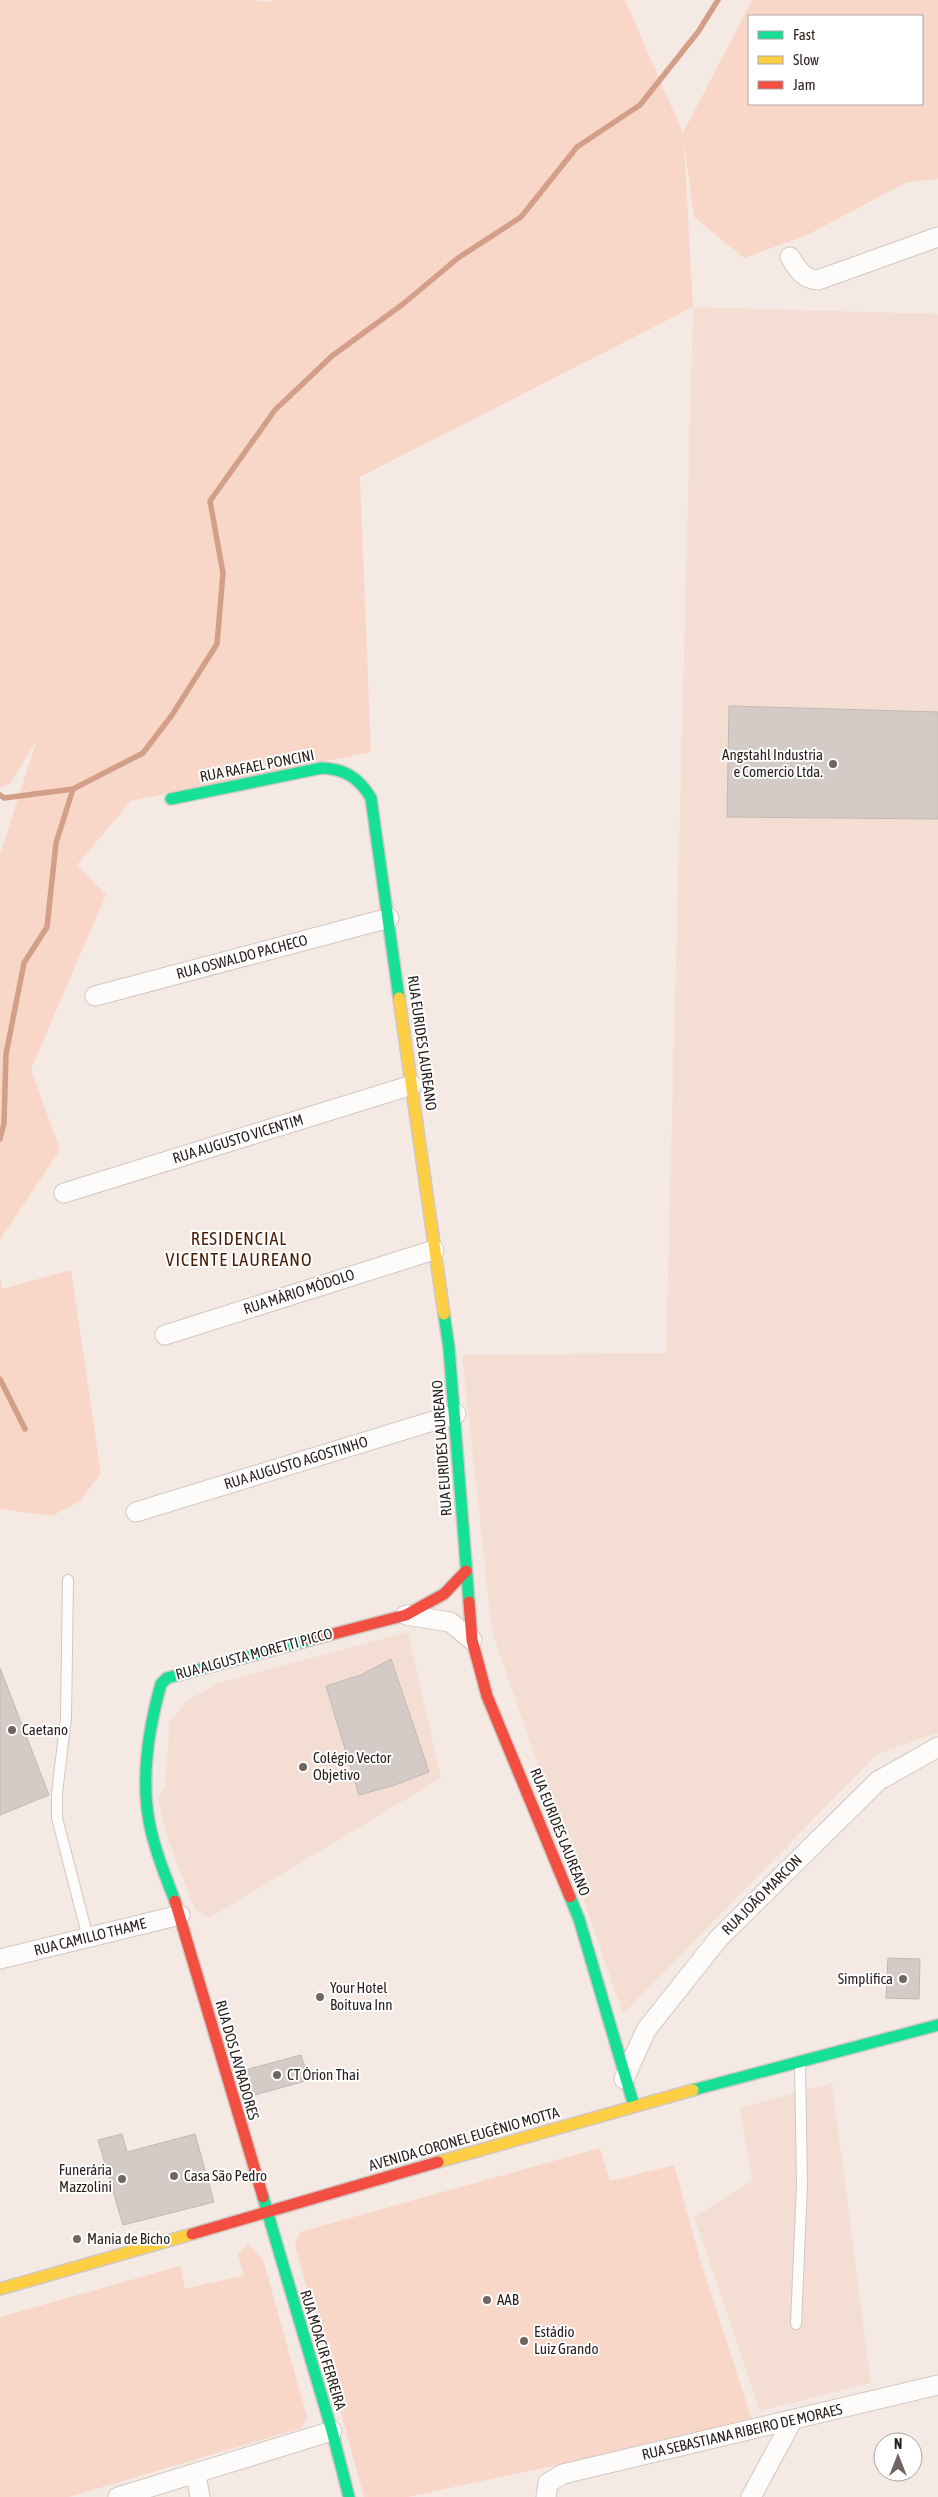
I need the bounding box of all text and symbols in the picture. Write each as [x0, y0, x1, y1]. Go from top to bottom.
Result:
legend [748, 15, 923, 105]
text: Fast [793, 26, 815, 43]
text: Slow [793, 51, 819, 68]
text: Jam [793, 76, 816, 93]
street label: RUA RAFAEL PONCINI [198, 746, 316, 785]
place label: Angstahl Industria e Comercio Ltda. [722, 746, 823, 780]
marker: Angstahl Industria e Comercio Ltda. [827, 758, 839, 770]
street label: RUA OSWALDO PACHECO [175, 931, 309, 982]
street label: RUA EURIDES LAUREANO [405, 974, 440, 1112]
street label: RUA AUGUSTO VICENTIM [170, 1111, 305, 1166]
district label: RESIDENCIAL VICENTE LAUREANO [166, 1228, 312, 1270]
street label: RUA MÁRIO MÓDOLO [241, 1266, 357, 1317]
street label: RUA EURIDES LAUREANO [428, 1379, 455, 1517]
street label: RUA AUGUSTO AGOSTINHO [222, 1433, 370, 1492]
street label: RUA ALGUSTA MORETTI PICCO [174, 1624, 334, 1683]
place label: Caetano [22, 1721, 68, 1738]
marker: Caetano [6, 1724, 18, 1736]
place label: Colégio Vector Objetivo [313, 1749, 392, 1783]
marker: Colégio Vector Objetivo [297, 1761, 309, 1773]
street label: RUA EURIDES LAUREANO [527, 1765, 594, 1898]
street label: RUA JOÃO MARCON [718, 1851, 805, 1938]
street label: RUA CAMILLO THAME [32, 1914, 148, 1959]
place label: Simplifica [838, 1970, 893, 1987]
marker: Simplifica [897, 1973, 909, 1985]
place label: Your Hotel Boituva Inn [330, 1979, 393, 2013]
marker: Your Hotel Boituva Inn [314, 1991, 326, 2003]
street label: RUA DOS LAVRADORES [212, 1998, 263, 2122]
place label: CT Órion Thai [287, 2066, 359, 2083]
marker: CT Órion Thai [271, 2069, 283, 2081]
street label: AVENIDA CORONEL EUGÊNIO MOTTA [367, 2103, 562, 2174]
place label: Funerária Mazzolini [59, 2161, 112, 2195]
place label: Casa São Pedro [184, 2167, 267, 2184]
marker: Casa São Pedro [168, 2170, 180, 2182]
marker: Funerária Mazzolini [116, 2173, 128, 2185]
place label: Mania de Bicho [87, 2230, 170, 2247]
marker: Mania de Bicho [71, 2233, 83, 2245]
street label: RUA MOACIR FERREIRA [297, 2288, 350, 2413]
place label: AAB [497, 2291, 519, 2308]
marker: AAB [481, 2294, 493, 2306]
place label: Estádio Luiz Grando [534, 2323, 598, 2357]
marker: Estádio Luiz Grando [518, 2335, 530, 2347]
street label: RUA SEBASTIANA RIBEIRO DE MORAES [640, 2400, 844, 2463]
north arrow [873, 2432, 923, 2482]
text: N [894, 2436, 902, 2452]

